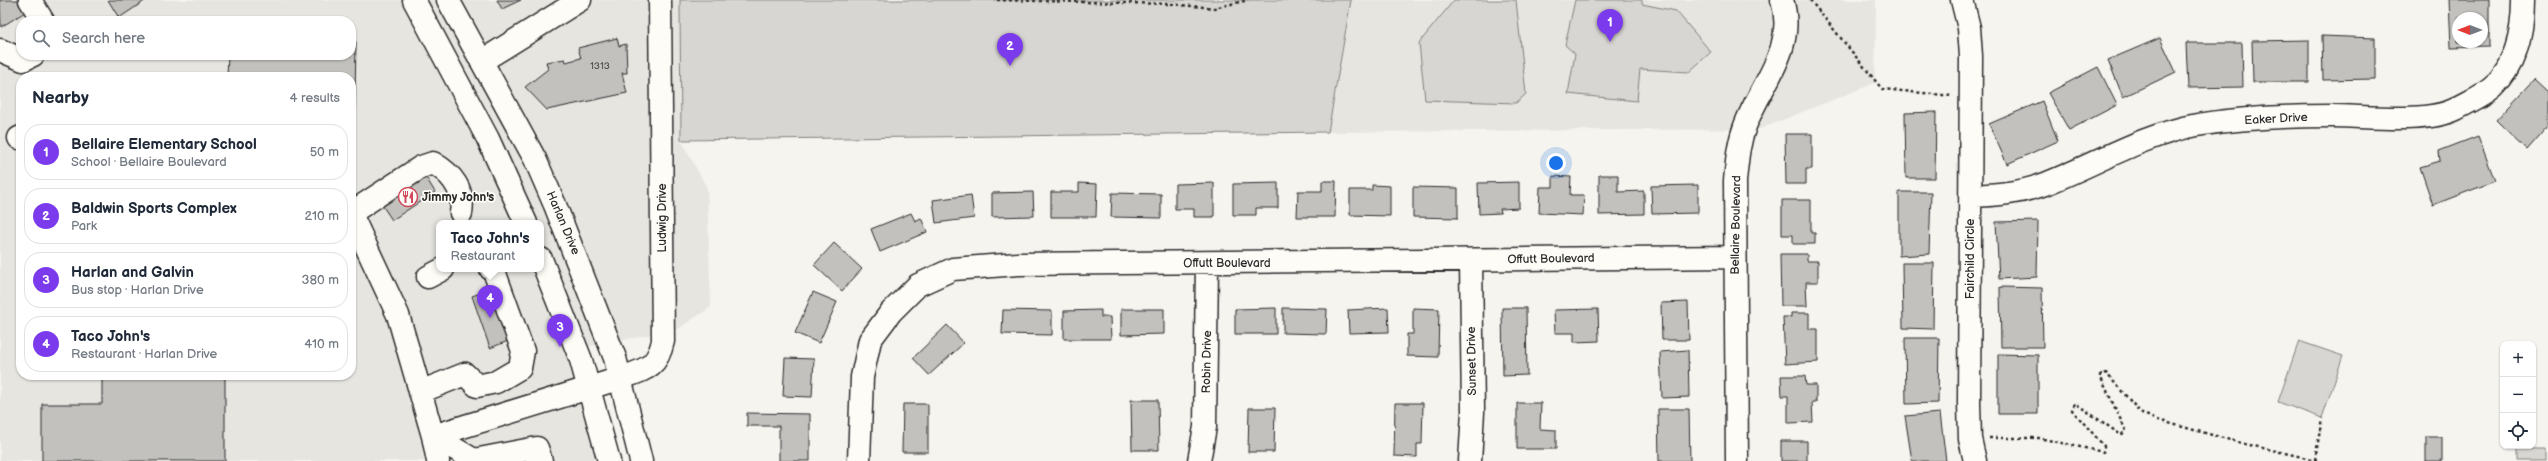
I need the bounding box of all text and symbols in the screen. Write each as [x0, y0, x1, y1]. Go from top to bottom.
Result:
pin: 1 [1597, 9, 1623, 42]
north arrow [2452, 12, 2488, 48]
search box [16, 16, 356, 60]
icon: search [30, 27, 52, 49]
text: Search here [62, 29, 145, 48]
pin: 2 [997, 33, 1023, 66]
house number: 1313 [590, 60, 610, 72]
text: Nearby [32, 88, 89, 108]
text: 4 results [290, 90, 340, 106]
street label: Eaker Drive [2244, 110, 2308, 128]
text: Bellaire Elementary School [71, 135, 257, 154]
text: 1 [43, 144, 49, 160]
text: 50 m [310, 144, 339, 160]
your location [1546, 153, 1566, 173]
text: School · Bellaire Boulevard [71, 154, 227, 170]
street label: Bellaire Boulevard [1728, 175, 1744, 275]
street label: Ludwig Drive [655, 183, 670, 253]
restaurant icon: Jimmy John's [397, 186, 419, 208]
street label: Harlan Drive [543, 189, 583, 257]
place label: Jimmy John's [422, 190, 494, 205]
text: Baldwin Sports Complex [71, 199, 237, 218]
text: 2 [42, 208, 50, 224]
text: 210 m [305, 208, 339, 224]
text: Park [71, 218, 97, 234]
street label: Fairchild Circle [1963, 219, 1978, 299]
popup [436, 220, 544, 272]
text: Taco John's [450, 229, 530, 248]
text: Restaurant [450, 248, 515, 264]
street label: Offutt Boulevard [1507, 251, 1595, 267]
street label: Offutt Boulevard [1183, 256, 1271, 271]
text: Harlan and Galvin [71, 263, 194, 282]
text: 3 [42, 272, 50, 288]
text: 380 m [302, 272, 339, 288]
text: Bus stop · Harlan Drive [71, 282, 204, 298]
pin: 4 [477, 285, 503, 318]
pin: 3 [547, 314, 573, 347]
street label: Sunset Drive [1464, 326, 1480, 396]
text: Taco John's [71, 327, 150, 346]
street label: Robin Drive [1199, 330, 1215, 394]
text: 4 [42, 336, 50, 352]
text: 410 m [304, 336, 339, 352]
map controls [2500, 341, 2536, 449]
button: + [2500, 341, 2536, 377]
text: Restaurant · Harlan Drive [71, 346, 217, 362]
button: − [2500, 377, 2536, 413]
button: locate [2500, 413, 2536, 449]

